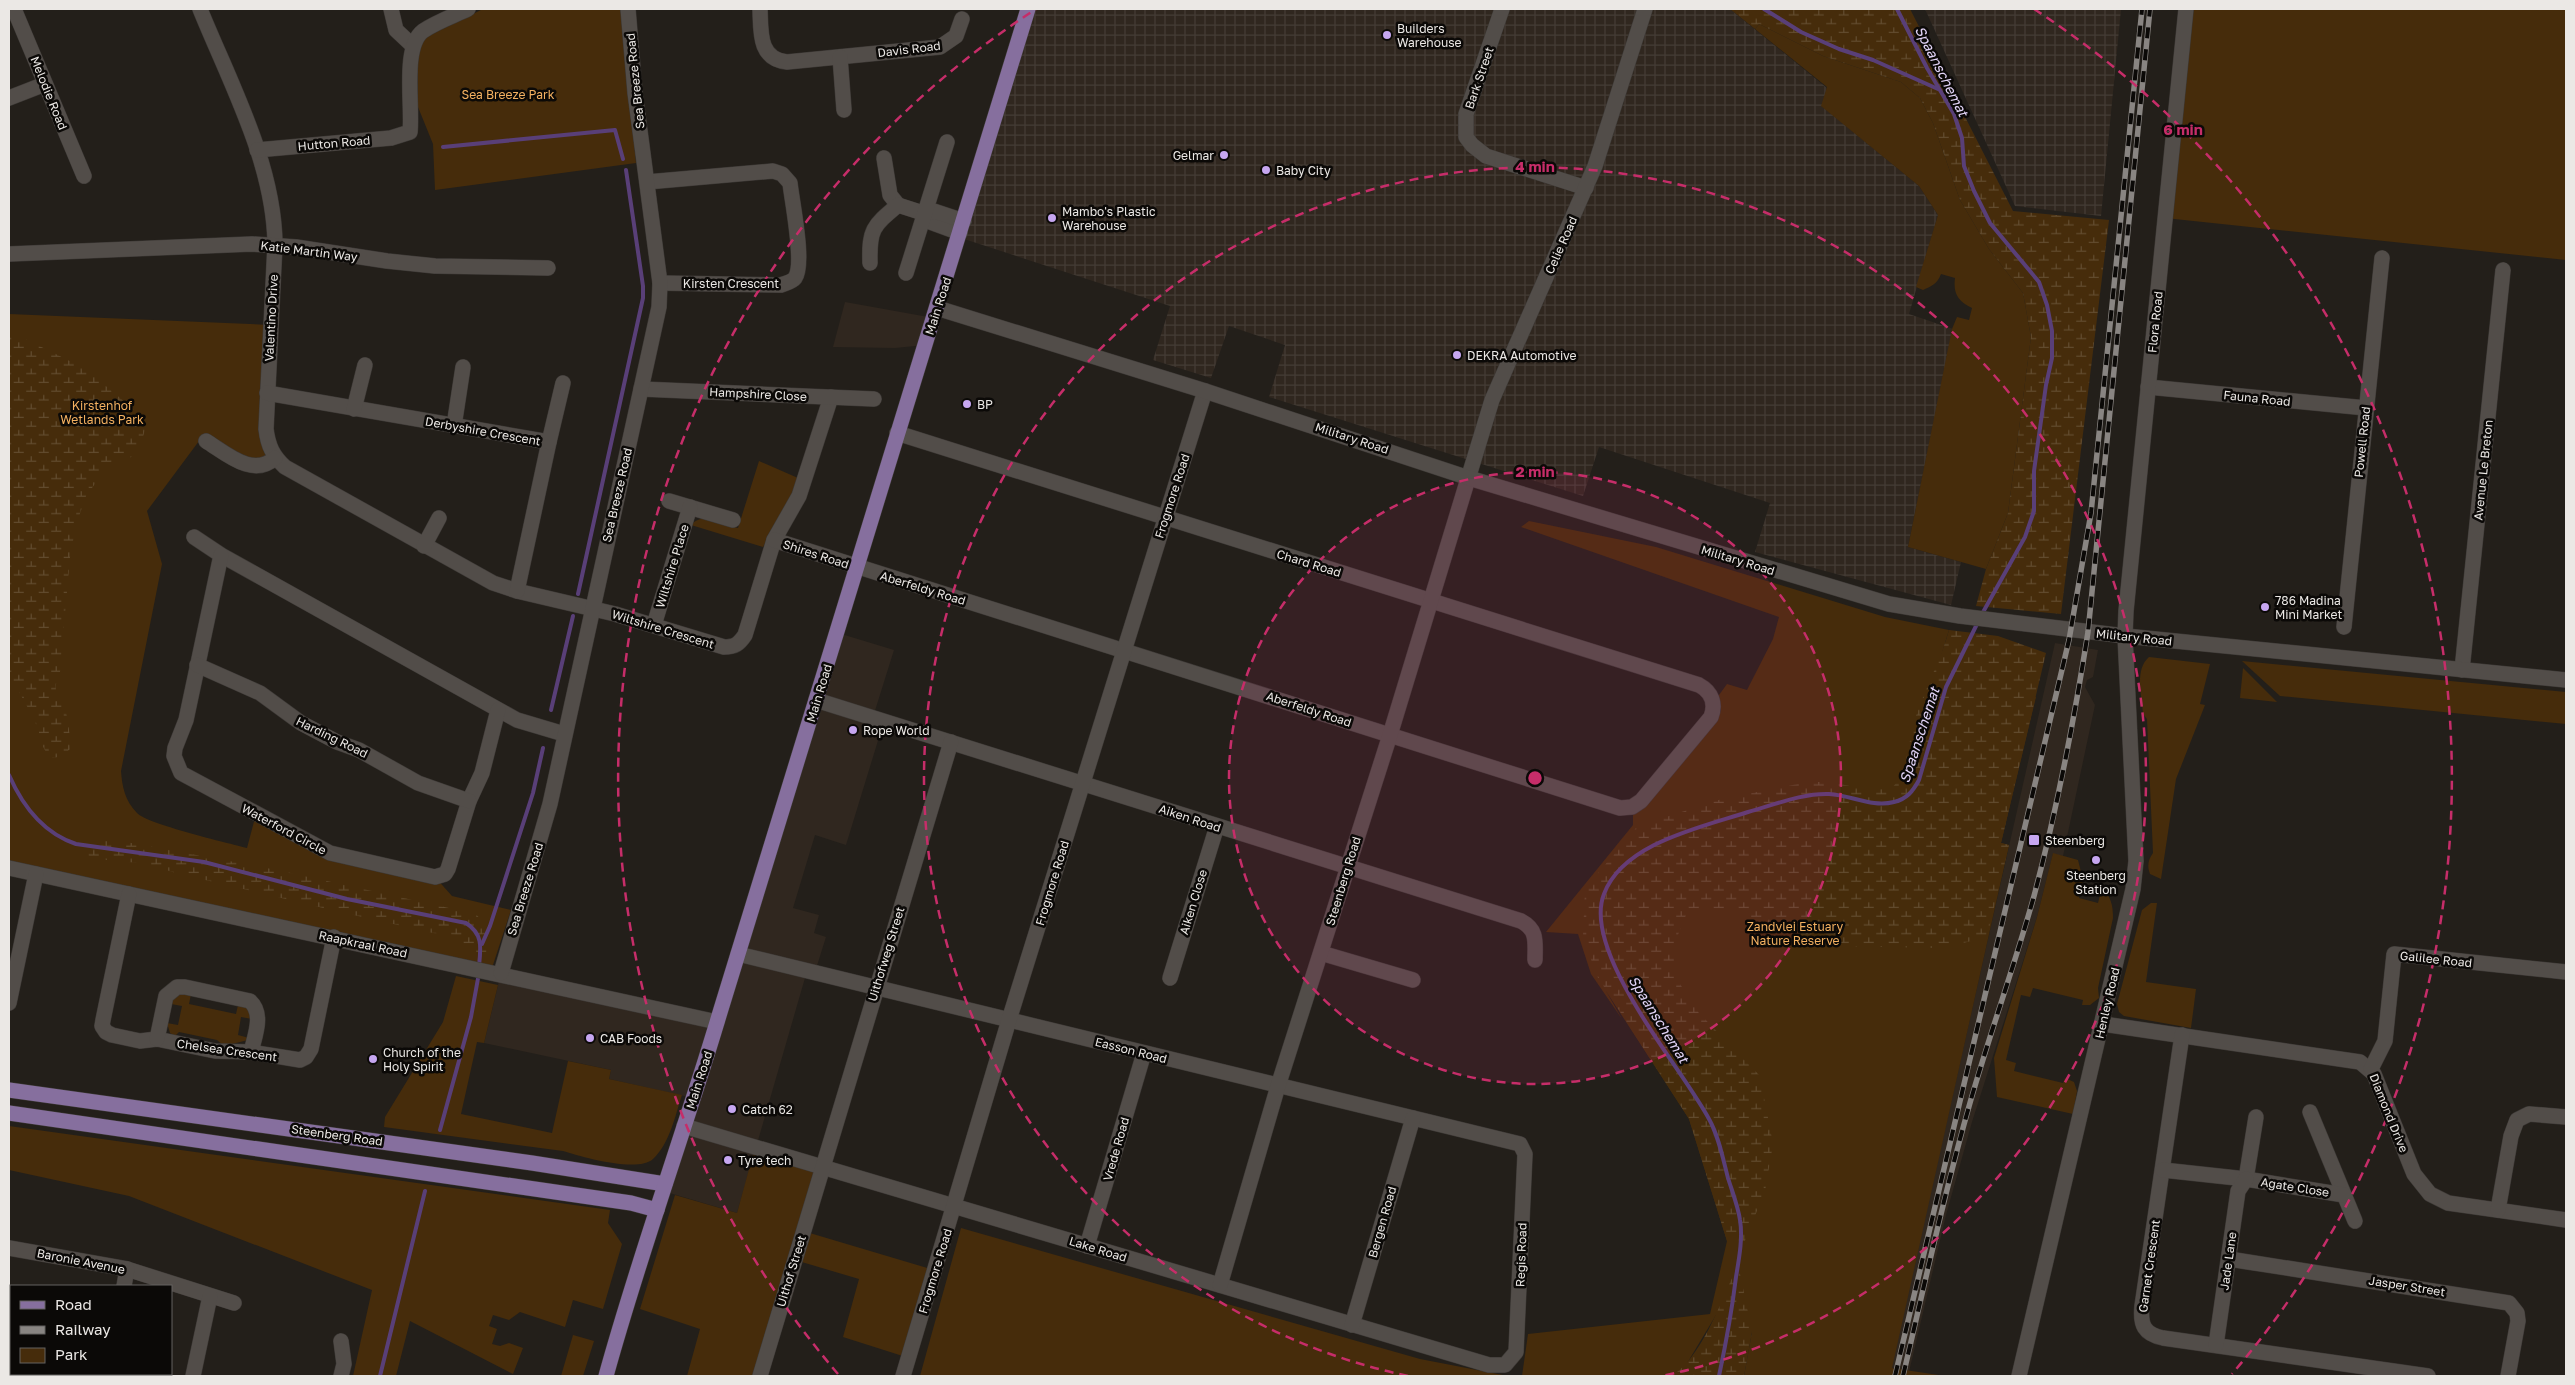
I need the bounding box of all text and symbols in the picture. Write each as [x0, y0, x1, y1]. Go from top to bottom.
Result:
place label: Builders Warehouse [1397, 21, 1462, 50]
water label: Spaanschemat [1912, 23, 1973, 120]
marker: Builders Warehouse [1381, 29, 1393, 41]
street label: Sea Breeze Road [623, 32, 647, 130]
street label: Davis Road [877, 38, 941, 60]
street label: Bark Street [1461, 45, 1497, 111]
street label: Melodie Road [27, 54, 71, 132]
park label: Sea Breeze Park [461, 87, 555, 102]
text: 6 min [2163, 120, 2203, 138]
street label: Hutton Road [297, 132, 371, 154]
place label: Gelmar [1173, 148, 1214, 163]
marker: Gelmar [1218, 149, 1230, 161]
text: 4 min [1515, 157, 1555, 175]
place label: Baby City [1276, 163, 1331, 178]
marker: Baby City [1260, 164, 1272, 176]
place label: Mambo's Plastic Warehouse [1062, 204, 1156, 233]
marker: Mambo's Plastic Warehouse [1046, 212, 1058, 224]
street label: Celie Road [1542, 214, 1580, 276]
street label: Katie Martin Way [260, 238, 359, 264]
street label: Valentino Drive [261, 274, 281, 362]
street label: Main Road [922, 275, 954, 337]
street label: Kirsten Crescent [683, 276, 779, 291]
street label: Flora Road [2144, 290, 2166, 354]
place label: DEKRA Automotive [1467, 348, 1577, 363]
marker: DEKRA Automotive [1451, 349, 1463, 361]
street label: Hampshire Close [709, 384, 807, 404]
street label: Fauna Road [2223, 387, 2291, 409]
place label: BP [977, 397, 993, 412]
park label: Kirstenhof Wetlands Park [60, 398, 144, 427]
marker: BP [961, 398, 973, 410]
street label: Powell Road [2351, 406, 2373, 478]
street label: Derbyshire Crescent [424, 413, 542, 449]
street label: Military Road [1313, 419, 1391, 457]
street label: Avenue Le Breton [2470, 419, 2496, 521]
street label: Sea Breeze Road [599, 446, 635, 544]
street label: Frogmore Road [1151, 452, 1193, 540]
text: 2 min [1515, 462, 1555, 480]
street label: Wiltshire Place [652, 522, 692, 610]
street label: Shires Road [781, 536, 851, 572]
street label: Military Road [1699, 542, 1777, 578]
street label: Chard Road [1275, 546, 1343, 580]
street label: Aberfeldy Road [878, 568, 968, 608]
place label: 786 Madina Mini Market [2275, 593, 2342, 622]
marker: 786 Madina Mini Market [2259, 601, 2271, 613]
street label: Wiltshire Crescent [610, 606, 716, 652]
street label: Military Road [2095, 626, 2173, 648]
street label: Main Road [803, 662, 835, 724]
water label: Spaanschemat [1896, 684, 1943, 785]
street label: Aberfeldy Road [1264, 688, 1354, 730]
street label: Harding Road [294, 713, 370, 761]
place label: Rope World [863, 723, 930, 738]
marker: Rope World [847, 724, 859, 736]
centre of rings [1526, 769, 1544, 787]
street label: Waterford Circle [239, 800, 329, 858]
street label: Aiken Road [1157, 801, 1223, 835]
marker: Steenberg [2027, 833, 2041, 847]
place label: Steenberg [2045, 833, 2105, 848]
street label: Steenberg Road [1322, 835, 1364, 927]
street label: Frogmore Road [1032, 839, 1072, 927]
street label: Sea Breeze Road [504, 841, 546, 937]
marker: Steenberg Station [2090, 854, 2102, 866]
street label: Aiken Close [1176, 867, 1210, 936]
place label: Steenberg Station [2066, 868, 2126, 897]
street label: Uithofweg Street [864, 905, 908, 1003]
park label: Zandvlei Estuary Nature Reserve [1747, 919, 1844, 948]
street label: Raapkraal Road [317, 927, 409, 961]
street label: Galilee Road [2399, 948, 2473, 970]
street label: Henley Road [2091, 966, 2123, 1040]
water label: Spaanschemat [1625, 972, 1693, 1067]
place label: CAB Foods [600, 1031, 662, 1046]
marker: CAB Foods [584, 1032, 596, 1044]
street label: Easson Road [1093, 1034, 1169, 1066]
street label: Chelsea Crescent [176, 1036, 278, 1064]
place label: Church of the Holy Spirit [383, 1045, 461, 1074]
street label: Main Road [683, 1049, 715, 1111]
marker: Church of the Holy Spirit [367, 1053, 379, 1065]
street label: Diamond Drive [2366, 1071, 2412, 1155]
place label: Catch 62 [742, 1102, 793, 1117]
marker: Catch 62 [726, 1103, 738, 1115]
street label: Vrede Road [1100, 1115, 1132, 1183]
street label: Steenberg Road [290, 1121, 384, 1149]
place label: Tyre tech [738, 1153, 791, 1168]
marker: Tyre tech [722, 1154, 734, 1166]
street label: Agate Close [2260, 1174, 2330, 1200]
street label: Bergen Road [1365, 1185, 1399, 1259]
street label: Garnet Crescent [2135, 1218, 2163, 1313]
street label: Regis Road [1512, 1223, 1530, 1287]
street label: Frogmore Road [915, 1227, 955, 1315]
street label: Jade Lane [2216, 1231, 2240, 1291]
street label: Uithof Street [773, 1233, 809, 1309]
street label: Lake Road [1067, 1233, 1129, 1265]
street label: Baronie Avenue [36, 1245, 126, 1277]
street label: Jasper Street [2368, 1273, 2447, 1299]
legend [10, 1285, 172, 1375]
text: Road [55, 1295, 92, 1313]
text: Railway [55, 1320, 111, 1338]
text: Park [55, 1345, 88, 1363]

